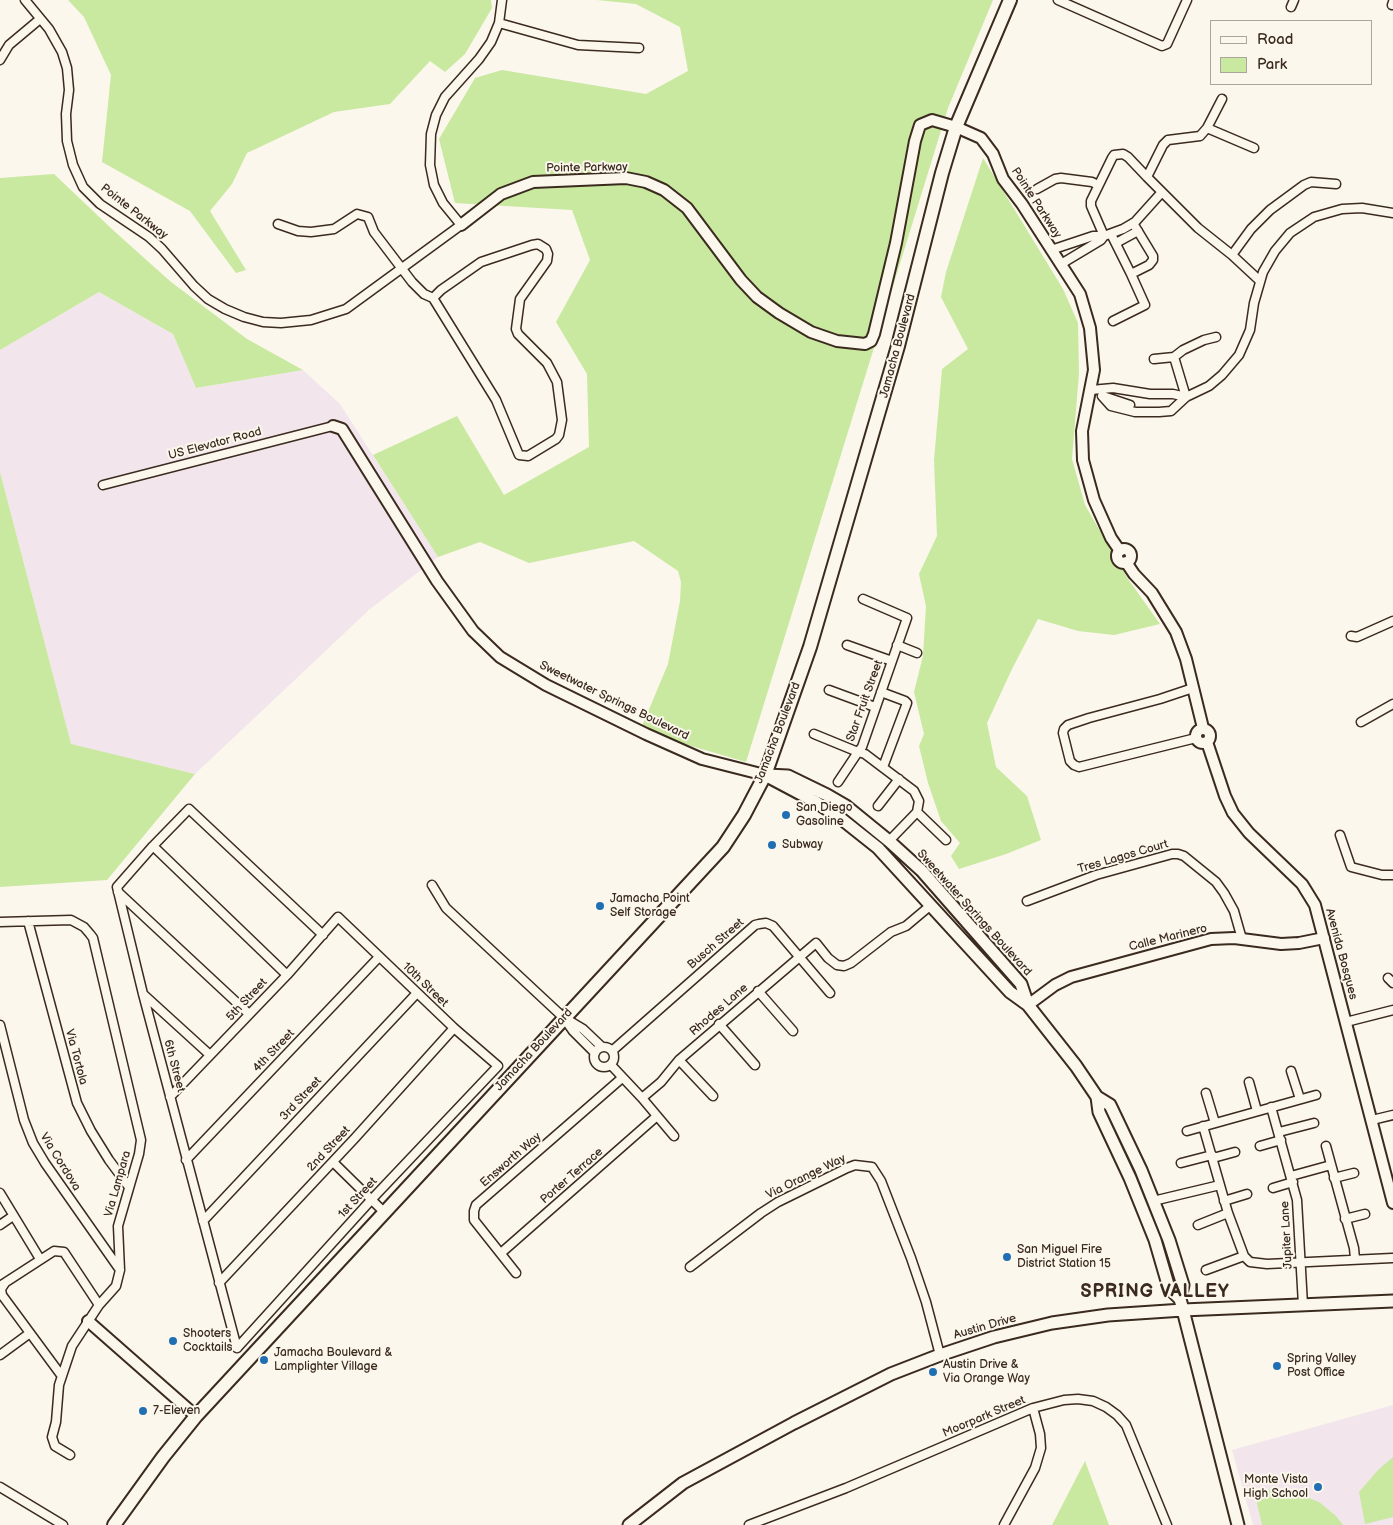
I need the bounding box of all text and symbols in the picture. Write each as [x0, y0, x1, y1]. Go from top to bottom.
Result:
legend [1210, 20, 1373, 85]
text: Road [1257, 30, 1293, 49]
text: Park [1257, 55, 1287, 74]
street label: Pointe Parkway [546, 160, 628, 176]
street label: Pointe Parkway [1008, 165, 1064, 241]
street label: Pointe Parkway [97, 181, 171, 243]
street label: Jamacha Boulevard [877, 292, 919, 400]
street label: US Elevator Road [167, 425, 263, 463]
street label: Sweetwater Springs Boulevard [537, 658, 691, 744]
street label: Star Fruit Street [844, 658, 886, 744]
street label: Jamacha Boulevard [752, 680, 804, 786]
place label: San Diego Gasoline [796, 801, 852, 829]
marker: San Diego Gasoline [780, 809, 792, 821]
street label: Tres Lagos Court [1076, 837, 1170, 877]
place label: Subway [782, 838, 823, 852]
marker: Subway [766, 839, 778, 851]
street label: Sweetwater Springs Boulevard [914, 847, 1034, 979]
place label: Jamacha Point Self Storage [610, 892, 690, 920]
marker: Jamacha Point Self Storage [594, 900, 606, 912]
street label: Avenida Bosques [1322, 907, 1360, 1001]
street label: Busch Street [685, 916, 747, 972]
street label: Calle Marinero [1127, 921, 1209, 955]
street label: 10th Street [399, 960, 451, 1010]
street label: 5th Street [224, 976, 270, 1024]
street label: Rhodes Lane [687, 981, 751, 1039]
street label: Jamacha Boulevard [492, 1006, 576, 1094]
street label: 4th Street [250, 1027, 298, 1075]
street label: Via Tortola [62, 1028, 90, 1086]
street label: 6th Street [160, 1038, 188, 1094]
street label: 3rd Street [277, 1074, 325, 1124]
street label: 2nd Street [304, 1123, 354, 1175]
street label: Via Cordova [36, 1130, 84, 1194]
street label: Ensworth Way [478, 1130, 544, 1190]
street label: Porter Terrace [538, 1145, 606, 1207]
street label: Via Lampara [102, 1149, 134, 1219]
street label: Via Orange Way [764, 1151, 848, 1203]
street label: 1st Street [336, 1175, 380, 1221]
street label: Jupiter Lane [1278, 1201, 1296, 1269]
place label: San Miguel Fire District Station 15 [1017, 1243, 1111, 1271]
marker: San Miguel Fire District Station 15 [1001, 1251, 1013, 1263]
district label: SPRING VALLEY [1079, 1281, 1231, 1303]
street label: Austin Drive [952, 1311, 1018, 1343]
place label: Shooters Cocktails [183, 1327, 233, 1355]
marker: Shooters Cocktails [167, 1335, 179, 1347]
place label: Jamacha Boulevard & Lamplighter Village [274, 1346, 392, 1374]
place label: Spring Valley Post Office [1287, 1352, 1356, 1380]
marker: Jamacha Boulevard & Lamplighter Village [258, 1354, 270, 1366]
place label: Austin Drive & Via Orange Way [943, 1358, 1030, 1386]
marker: Spring Valley Post Office [1271, 1360, 1283, 1372]
marker: Austin Drive & Via Orange Way [927, 1366, 939, 1378]
street label: Moorpark Street [940, 1393, 1028, 1441]
place label: 7-Eleven [153, 1404, 200, 1418]
marker: 7-Eleven [137, 1405, 149, 1417]
place label: Monte Vista High School [1243, 1473, 1308, 1501]
marker: Monte Vista High School [1312, 1481, 1324, 1493]

